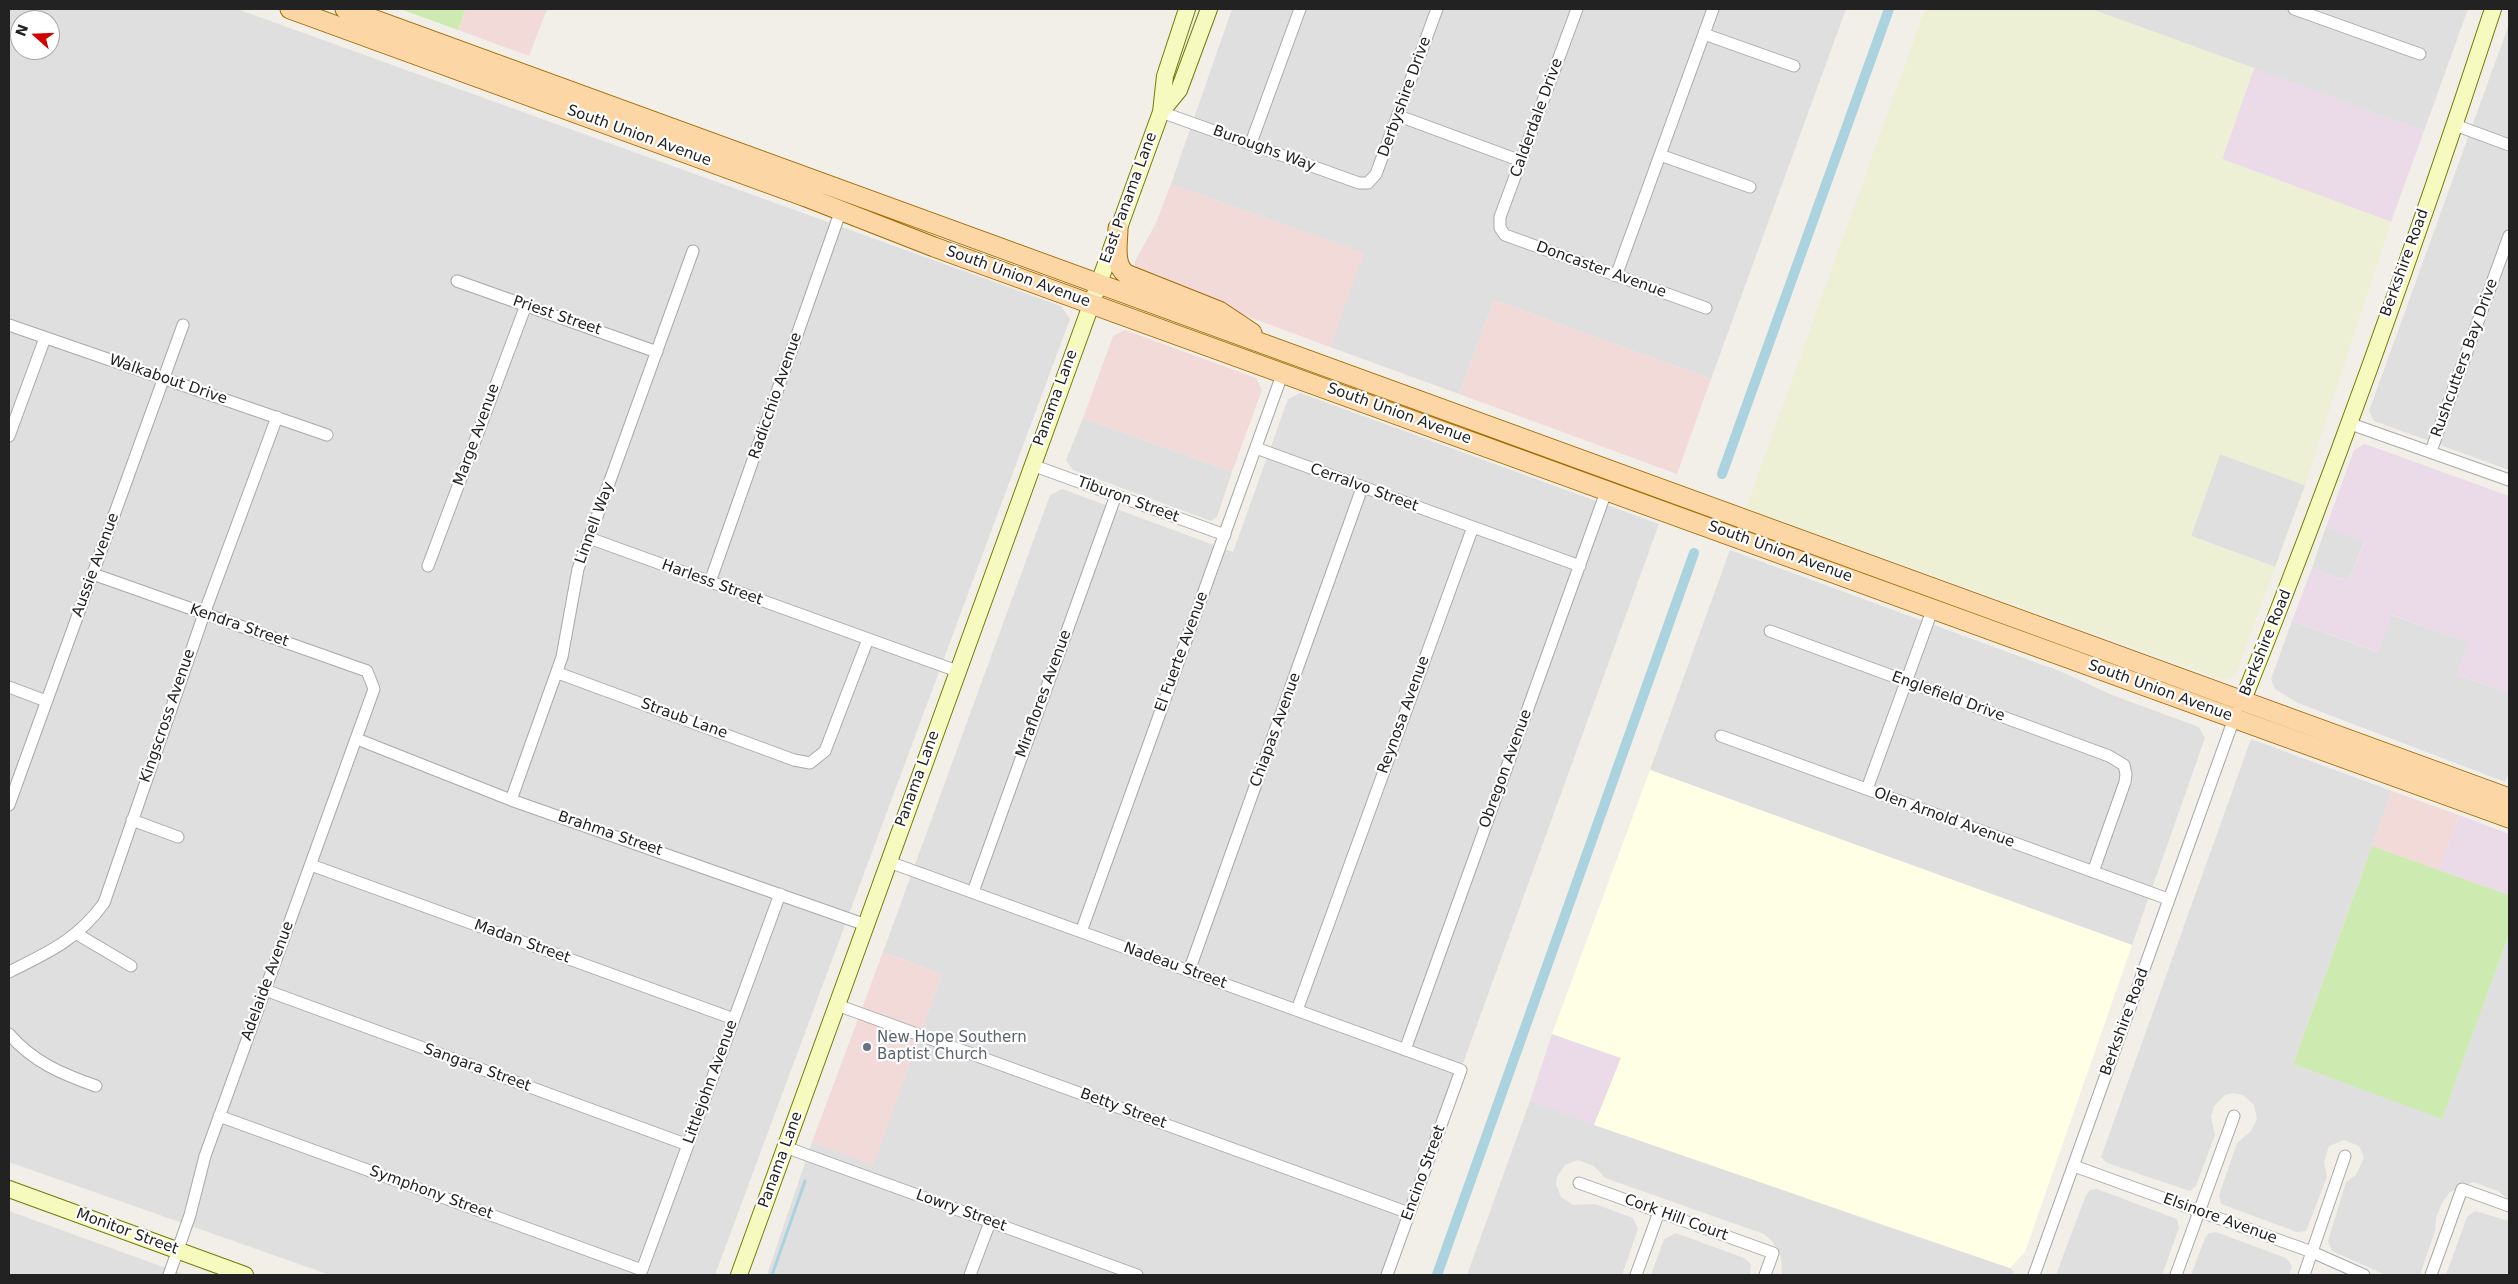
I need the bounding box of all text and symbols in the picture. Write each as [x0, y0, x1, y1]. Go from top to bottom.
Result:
north arrow [10, 10, 60, 60]
text: N [12, 22, 31, 38]
street label: Derbyshire Drive [1375, 34, 1435, 160]
street label: Calderdale Drive [1507, 56, 1567, 180]
street label: South Union Avenue [564, 102, 714, 170]
street label: Buroughs Way [1210, 122, 1318, 176]
street label: East Panama Lane [1097, 130, 1161, 266]
street label: Berkshire Road [2377, 207, 2433, 319]
street label: Doncaster Avenue [1533, 238, 1669, 302]
street label: South Union Avenue [943, 243, 1093, 311]
street label: Rushcutters Bay Drive [2428, 276, 2502, 440]
street label: Priest Street [510, 292, 604, 340]
street label: Radicchio Avenue [746, 330, 806, 462]
street label: Panama Lane [1030, 347, 1082, 449]
street label: Walkabout Drive [107, 351, 229, 409]
street label: South Union Avenue [1324, 380, 1474, 448]
street label: Marge Avenue [450, 382, 504, 488]
street label: Cerralvo Street [1308, 460, 1420, 516]
street label: Tiburon Street [1075, 473, 1181, 527]
street label: Linnell Way [572, 480, 618, 566]
street label: Aussie Avenue [69, 511, 123, 619]
street label: South Union Avenue [1705, 518, 1855, 586]
street label: Harless Street [659, 556, 765, 610]
street label: Berkshire Road [2236, 587, 2296, 699]
street label: El Fuerte Avenue [1152, 589, 1212, 715]
street label: Kendra Street [187, 601, 291, 651]
street label: Miraflores Avenue [1013, 628, 1075, 760]
street label: Kingscross Avenue [137, 647, 199, 785]
street label: Reynosa Avenue [1374, 654, 1434, 776]
street label: South Union Avenue [2085, 657, 2235, 725]
street label: Englefield Drive [1889, 668, 2007, 726]
street label: Chiapas Avenue [1247, 670, 1305, 790]
street label: Straub Lane [638, 695, 730, 743]
street label: Obregon Avenue [1476, 707, 1536, 831]
street label: Panama Lane [892, 728, 944, 830]
street label: Olen Arnold Avenue [1871, 784, 2017, 852]
street label: Brahma Street [555, 808, 665, 860]
street label: Madan Street [472, 916, 572, 968]
street label: Adelaide Avenue [238, 919, 298, 1043]
street label: Nadeau Street [1121, 939, 1229, 993]
street label: Berkshire Road [2097, 966, 2153, 1078]
street label: Littlejohn Avenue [680, 1018, 742, 1146]
place label: New Hope Southern Baptist Church [877, 1029, 1027, 1064]
street label: Sangara Street [421, 1040, 533, 1096]
marker: New Hope Southern Baptist Church [861, 1041, 873, 1053]
street label: Betty Street [1077, 1085, 1169, 1133]
street label: Panama Lane [755, 1109, 807, 1211]
street label: Encino Street [1398, 1123, 1450, 1223]
street label: Symphony Street [367, 1162, 495, 1224]
street label: Lowry Street [913, 1186, 1009, 1236]
street label: Elsinore Avenue [2161, 1190, 2279, 1248]
street label: Cork Hill Court [1622, 1191, 1730, 1245]
street label: Monitor Street [73, 1205, 181, 1259]

